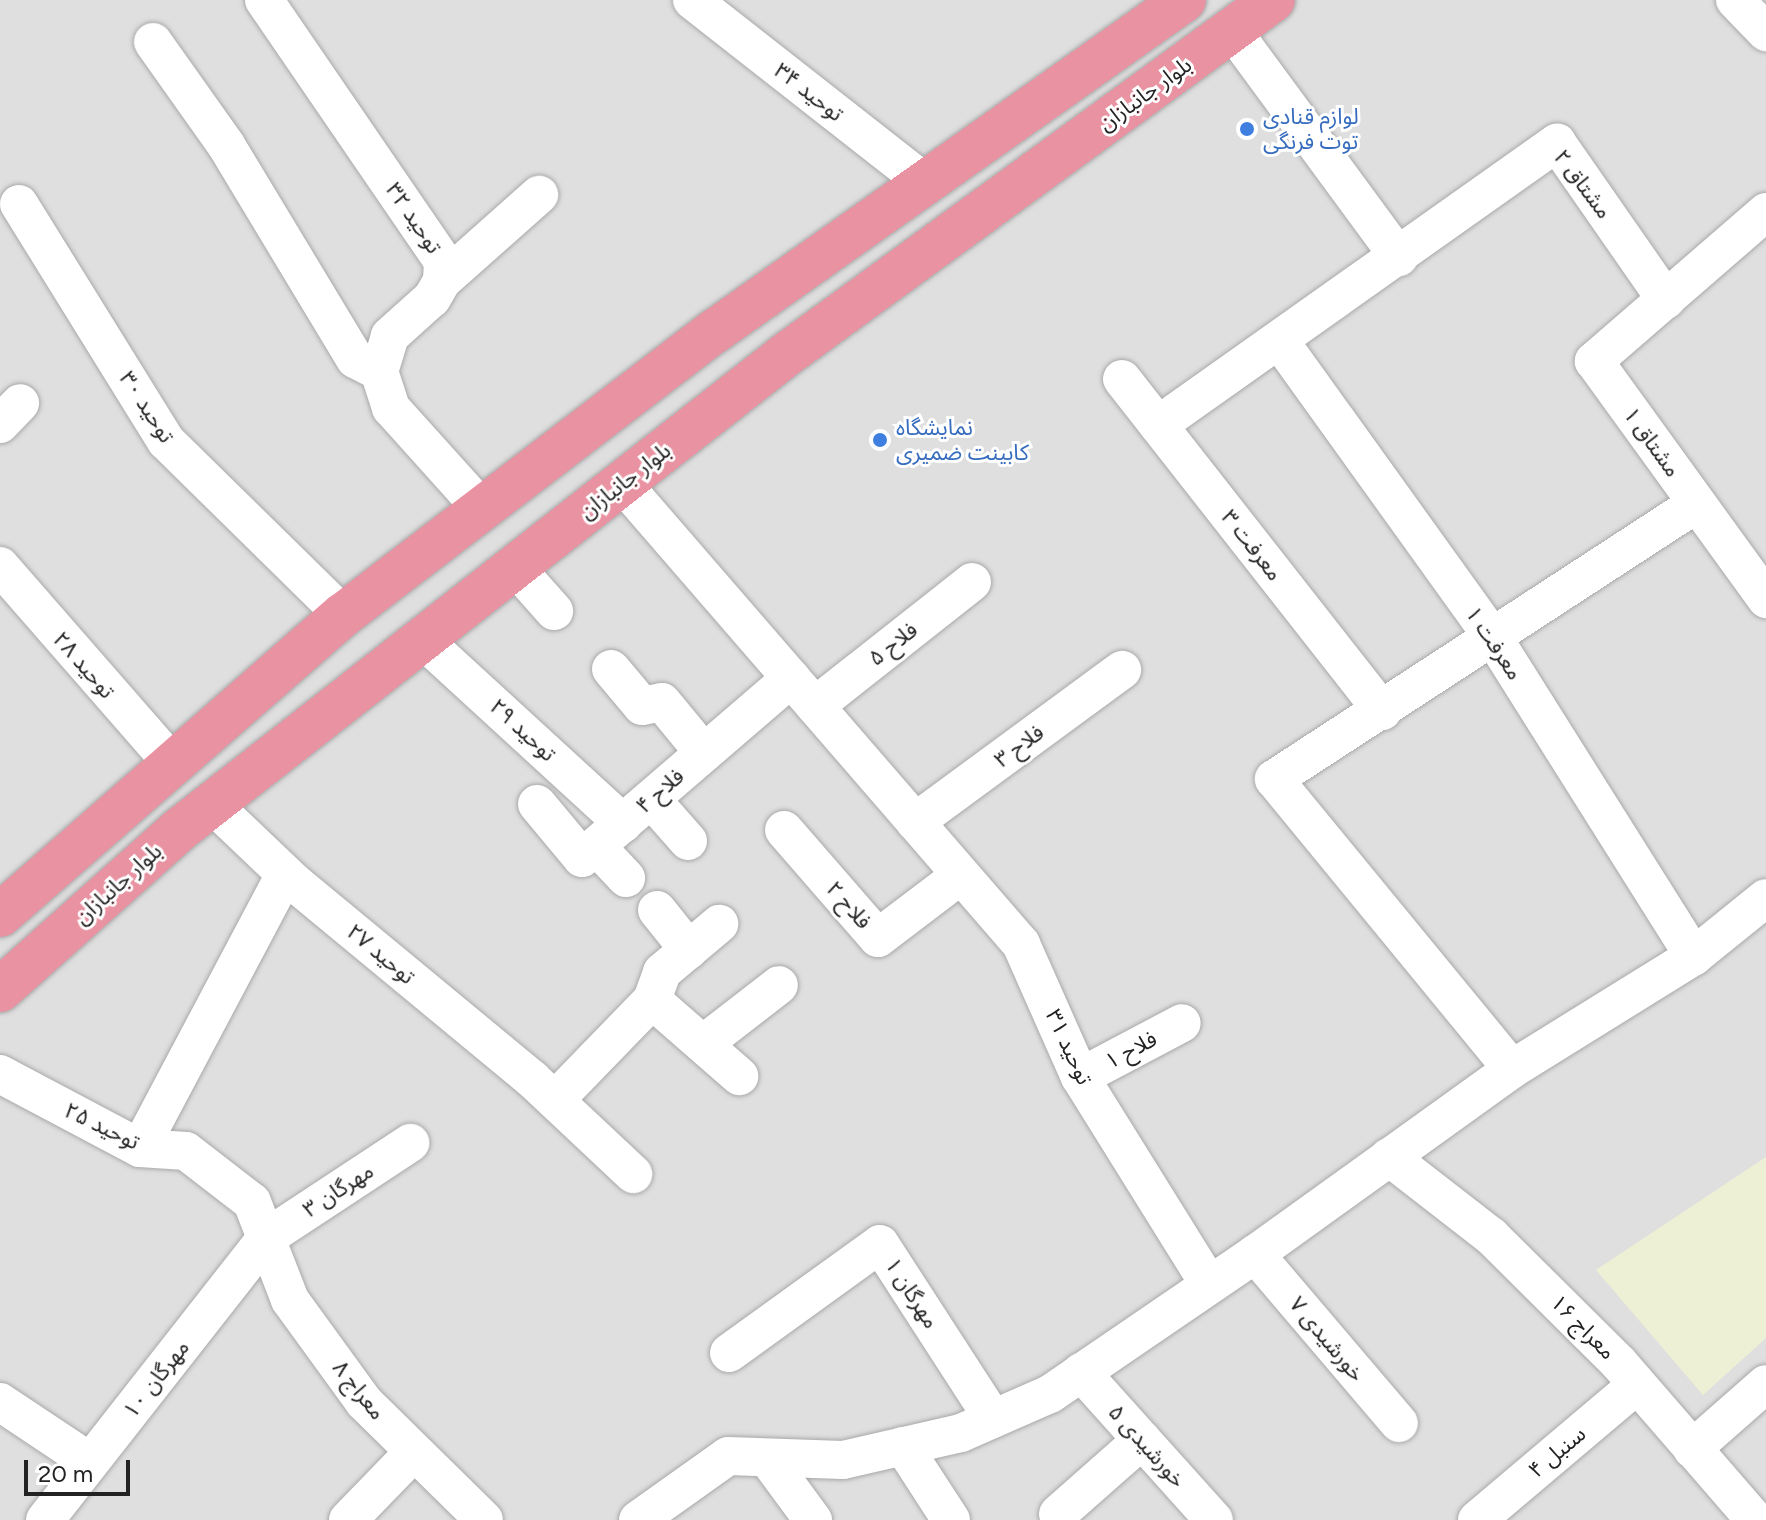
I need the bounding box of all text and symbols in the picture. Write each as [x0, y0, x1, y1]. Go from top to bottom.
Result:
street label: بلوار جانبازان [1093, 51, 1197, 137]
street label: توحید ۳۴ [769, 57, 849, 127]
place label: لوازم قنادی توت فرنگی [1263, 103, 1359, 154]
marker: لوازم قنادی توت فرنگی [1238, 120, 1256, 138]
street label: مشتاق ۲ [1548, 144, 1618, 224]
street label: توحید ۳۲ [381, 177, 447, 259]
street label: توحید ۳۰ [114, 366, 180, 448]
street label: مشتاق ۱ [1618, 402, 1686, 482]
place label: نمایشگاه کابینت ضمیری [896, 414, 1029, 466]
marker: نمایشگاه کابینت ضمیری [871, 431, 889, 449]
street label: بلوار جانبازان [574, 437, 676, 525]
street label: معرفت ۳ [1216, 504, 1288, 586]
street label: معرفت ۱ [1460, 601, 1528, 685]
street label: فلاح ۵ [863, 617, 923, 671]
street label: توحید ۲۸ [48, 626, 120, 704]
street label: توحید ۲۹ [485, 693, 561, 767]
street label: فلاح ۳ [989, 719, 1049, 773]
street label: فلاح ۴ [631, 763, 689, 819]
street label: بلوار جانبازان [69, 838, 167, 930]
street label: فلاح ۲ [821, 876, 877, 934]
street label: توحید ۲۷ [342, 918, 420, 990]
street label: توحید ۳۱ [1040, 1005, 1098, 1089]
street label: فلاح ۱ [1100, 1025, 1162, 1075]
street label: توحید ۲۵ [60, 1097, 144, 1155]
street label: مهرگان ۳ [298, 1157, 378, 1223]
street label: مهرگان ۱ [879, 1253, 945, 1333]
street label: معراج ۱۶ [1545, 1289, 1621, 1365]
street label: خورشیدی ۷ [1284, 1291, 1370, 1387]
street label: مهرگان ۱۰ [117, 1335, 195, 1423]
street label: معراج ۸ [327, 1355, 391, 1425]
street label: خورشیدی ۵ [1103, 1399, 1191, 1493]
street label: سنبل ۴ [1523, 1421, 1591, 1483]
scale bar [28, 1444, 134, 1494]
text: 20 m [38, 1459, 93, 1488]

